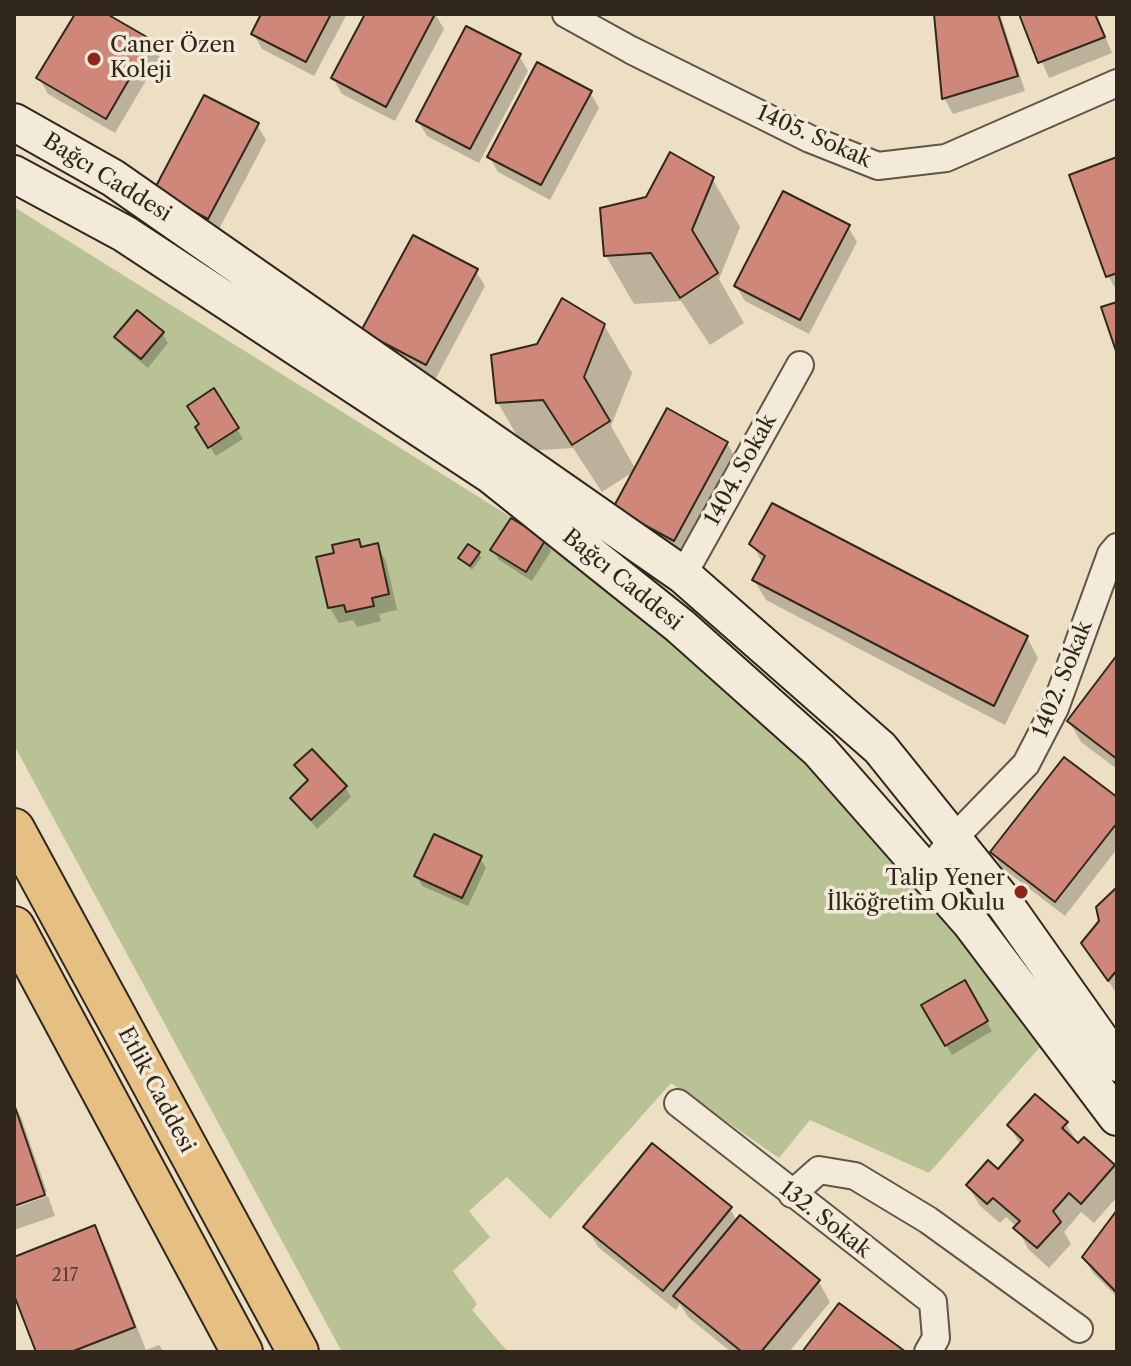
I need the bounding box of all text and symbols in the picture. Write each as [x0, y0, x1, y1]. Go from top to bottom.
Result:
place label: Caner Özen Koleji [110, 33, 236, 84]
marker: Caner Özen Koleji [85, 50, 103, 68]
street label: 1405. Sokak [753, 100, 875, 174]
street label: Bağcı Caddesi [38, 128, 176, 228]
street label: 1404. Sokak [700, 410, 782, 530]
street label: Bağcı Caddesi [557, 524, 687, 636]
street label: 1402. Sokak [1028, 617, 1098, 741]
place label: Talip Yener İlköğretim Okulu [827, 866, 1005, 918]
marker: Talip Yener İlköğretim Okulu [1012, 883, 1030, 901]
street label: Etlik Caddesi [112, 1023, 200, 1157]
street label: 132. Sokak [774, 1176, 876, 1264]
house number: 217 [52, 1265, 78, 1287]

